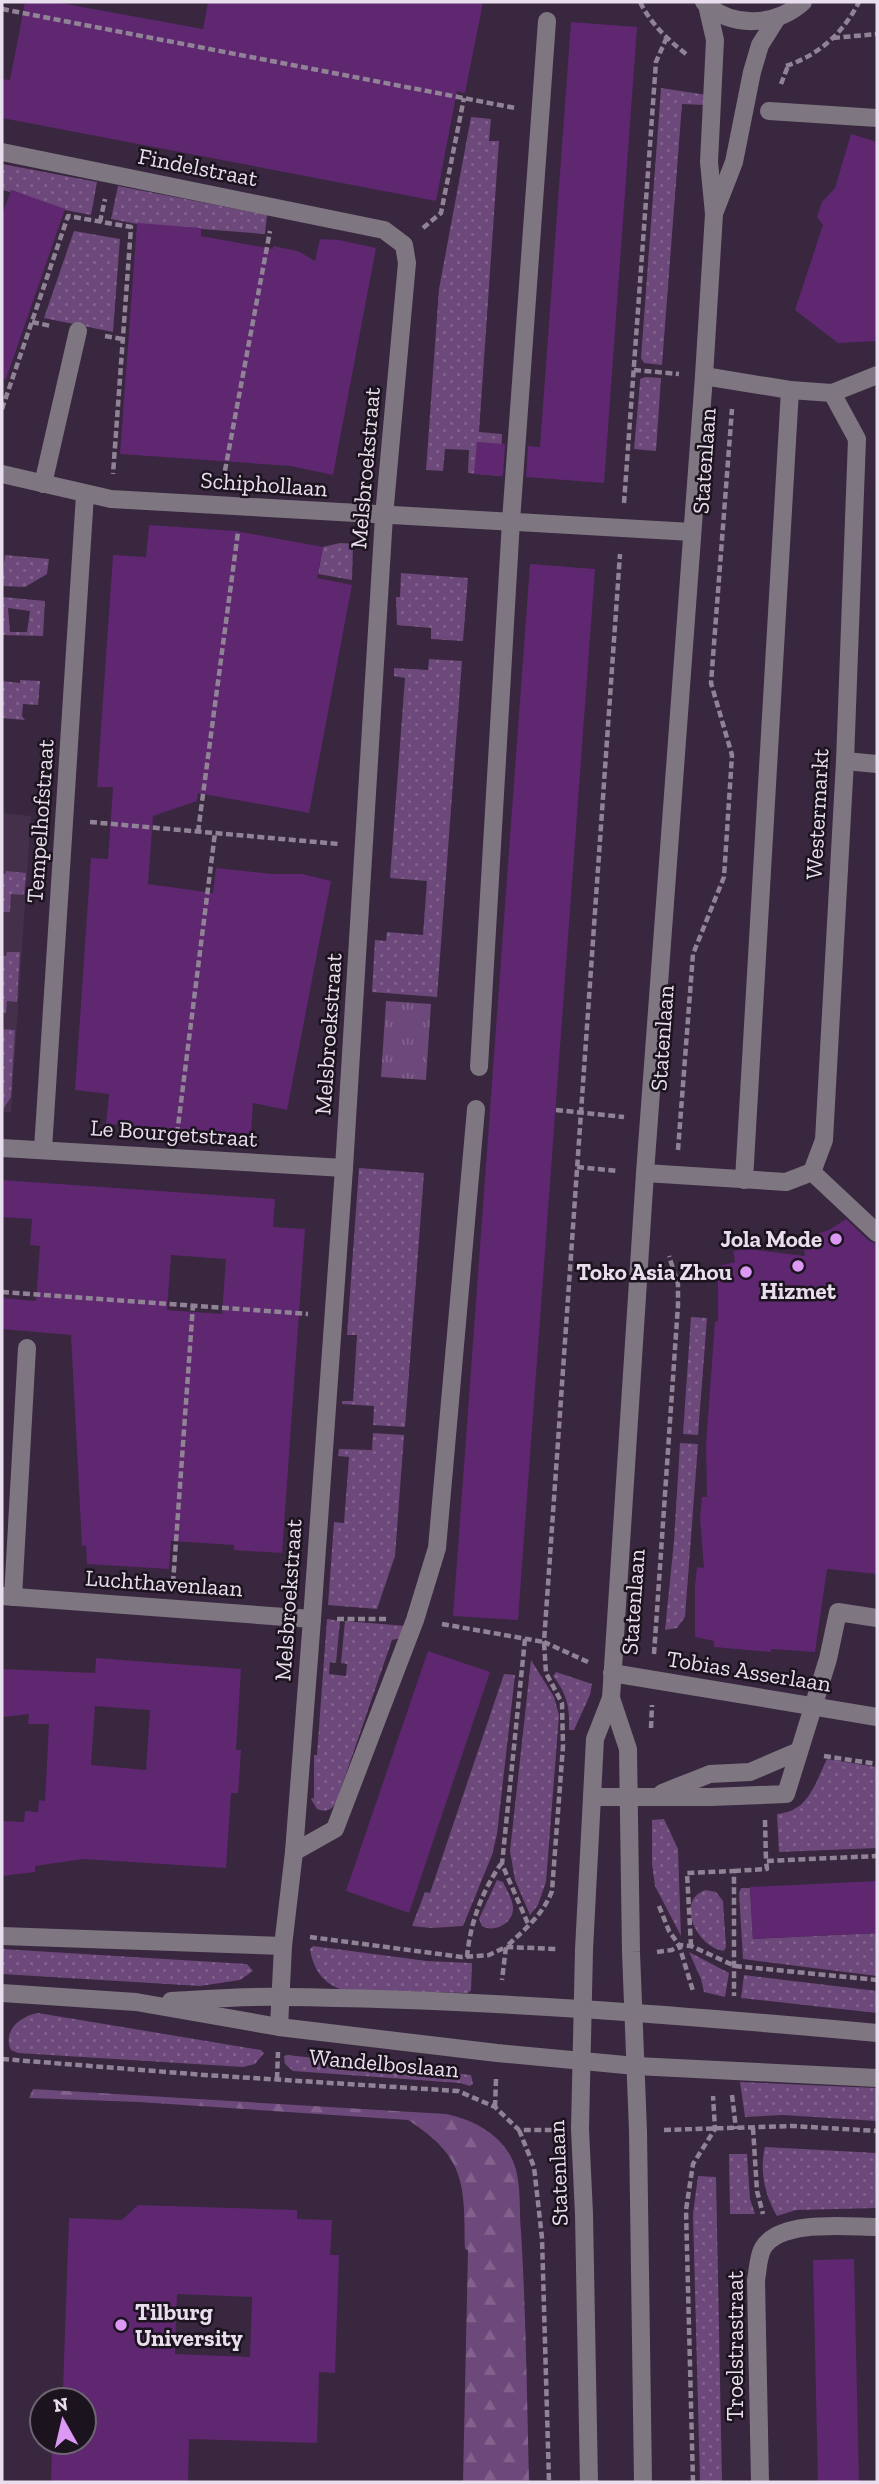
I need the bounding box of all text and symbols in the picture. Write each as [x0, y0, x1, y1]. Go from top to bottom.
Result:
street label: Findelstraat [136, 142, 261, 192]
street label: Melsbroekstraat [344, 385, 386, 550]
street label: Statenlaan [686, 407, 722, 515]
street label: Schiphollaan [200, 466, 328, 502]
street label: Tempelhofstraat [20, 738, 60, 904]
street label: Westermarkt [800, 747, 834, 880]
street label: Melsbroekstraat [308, 952, 348, 1116]
street label: Statenlaan [644, 984, 680, 1092]
street label: Le Bourgetstraat [89, 1113, 259, 1153]
place label: Jola Mode [720, 1225, 822, 1253]
marker: Jola Mode [828, 1231, 844, 1247]
place label: Toko Asia Zhou [576, 1258, 733, 1286]
marker: Hizmet [790, 1258, 806, 1274]
marker: Toko Asia Zhou [738, 1264, 754, 1280]
place label: Hizmet [760, 1277, 837, 1305]
street label: Melsbroekstraat [268, 1518, 308, 1682]
street label: Statenlaan [615, 1548, 651, 1656]
street label: Luchthavenlaan [84, 1564, 244, 1602]
street label: Tobias Asserlaan [665, 1644, 833, 1698]
street label: Wandelboslaan [308, 2043, 460, 2083]
street label: Statenlaan [542, 2120, 574, 2226]
street label: Troelstrastraat [721, 2270, 749, 2421]
place label: Tilburg University [135, 2298, 244, 2352]
marker: Tilburg University [113, 2317, 129, 2333]
north arrow [28, 2386, 98, 2456]
text: N [52, 2392, 69, 2417]

